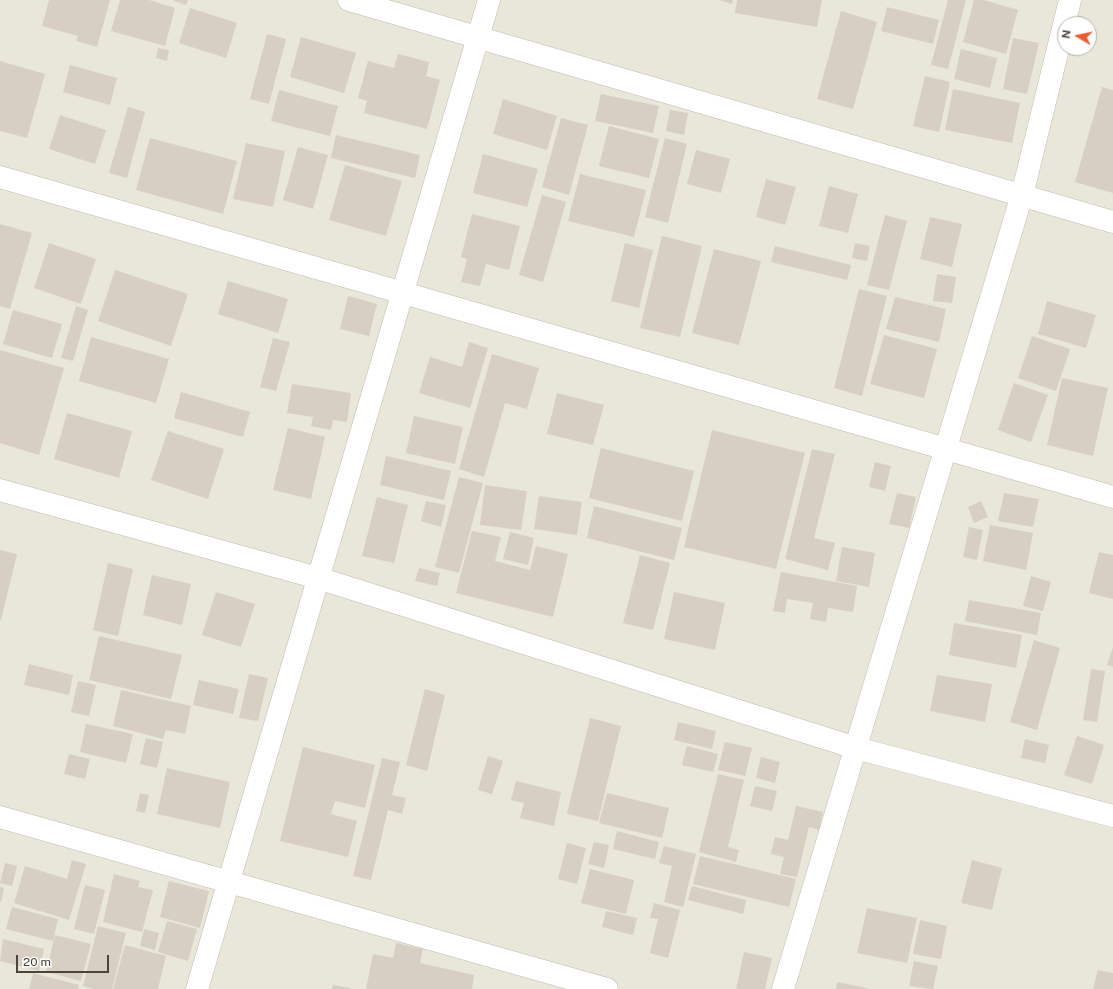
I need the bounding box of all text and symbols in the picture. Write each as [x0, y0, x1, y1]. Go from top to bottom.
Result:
north arrow [1057, 16, 1097, 56]
text: N [1060, 29, 1073, 39]
scale bar [18, 947, 111, 973]
text: 20 m [23, 955, 51, 969]

